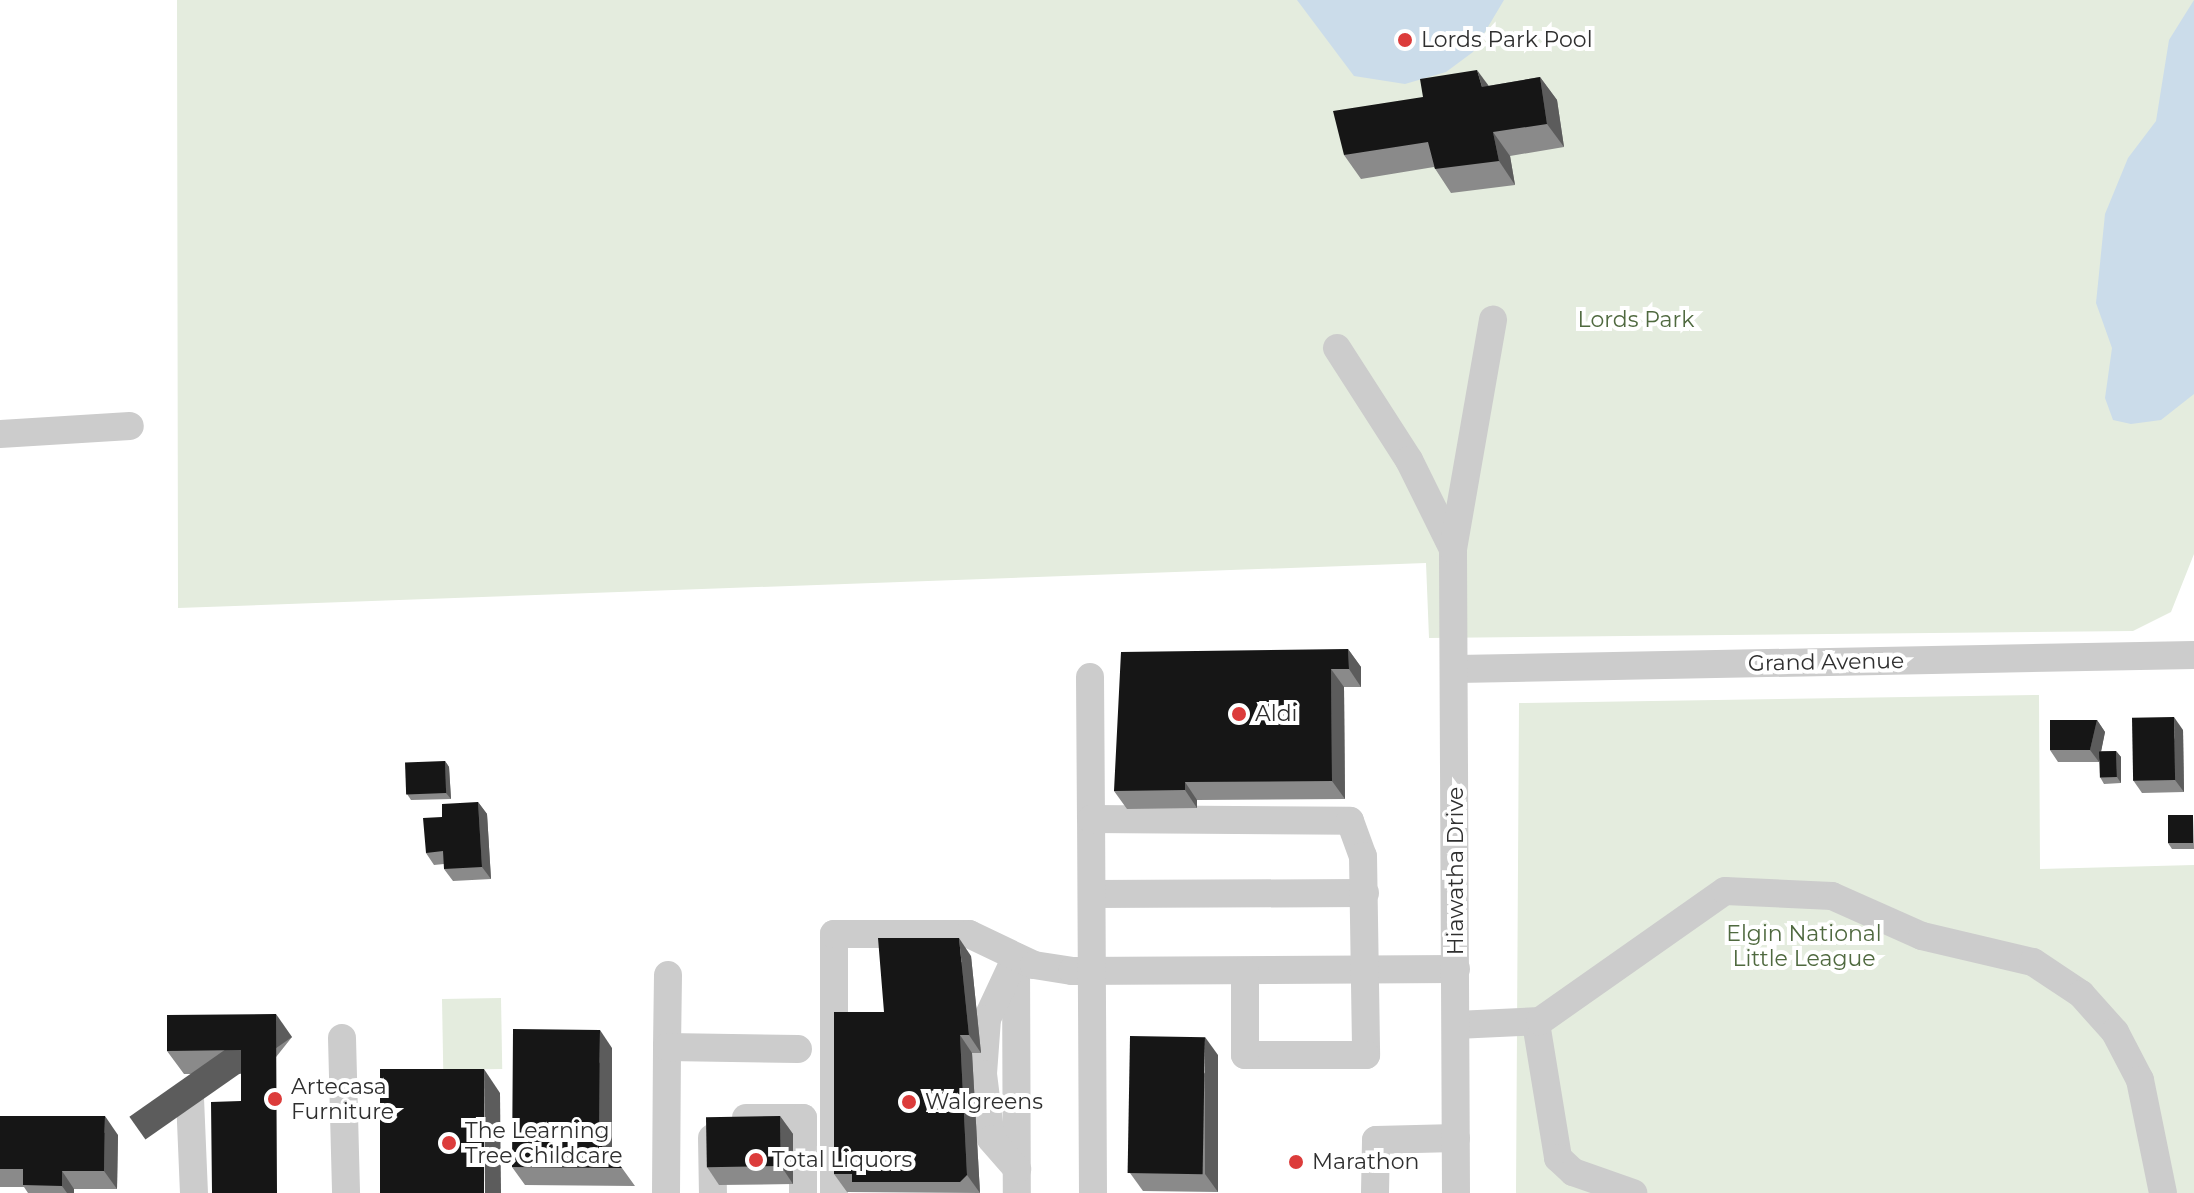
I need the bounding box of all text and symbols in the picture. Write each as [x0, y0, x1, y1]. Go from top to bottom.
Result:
place label: Lords Park Pool [1421, 27, 1593, 53]
marker: Lords Park Pool [1396, 31, 1414, 49]
park label: Lords Park [1578, 307, 1694, 333]
street label: Grand Avenue [1748, 647, 1904, 677]
place label: Aldi [1255, 701, 1298, 727]
marker: Aldi [1230, 705, 1248, 723]
street label: Hiawatha Drive [1443, 787, 1469, 955]
park label: Elgin National Little League [1726, 920, 1882, 972]
place label: Artecasa Furniture [291, 1073, 394, 1124]
place label: Walgreens [925, 1089, 1043, 1115]
marker: Artecasa Furniture [266, 1090, 284, 1108]
marker: Walgreens [900, 1093, 918, 1111]
place label: The Learning Tree Childcare [465, 1117, 623, 1168]
marker: The Learning Tree Childcare [440, 1134, 458, 1152]
place label: Total Liquors [772, 1147, 912, 1173]
place label: Marathon [1312, 1149, 1419, 1175]
marker: Total Liquors [747, 1151, 765, 1169]
marker: Marathon [1287, 1153, 1305, 1171]

